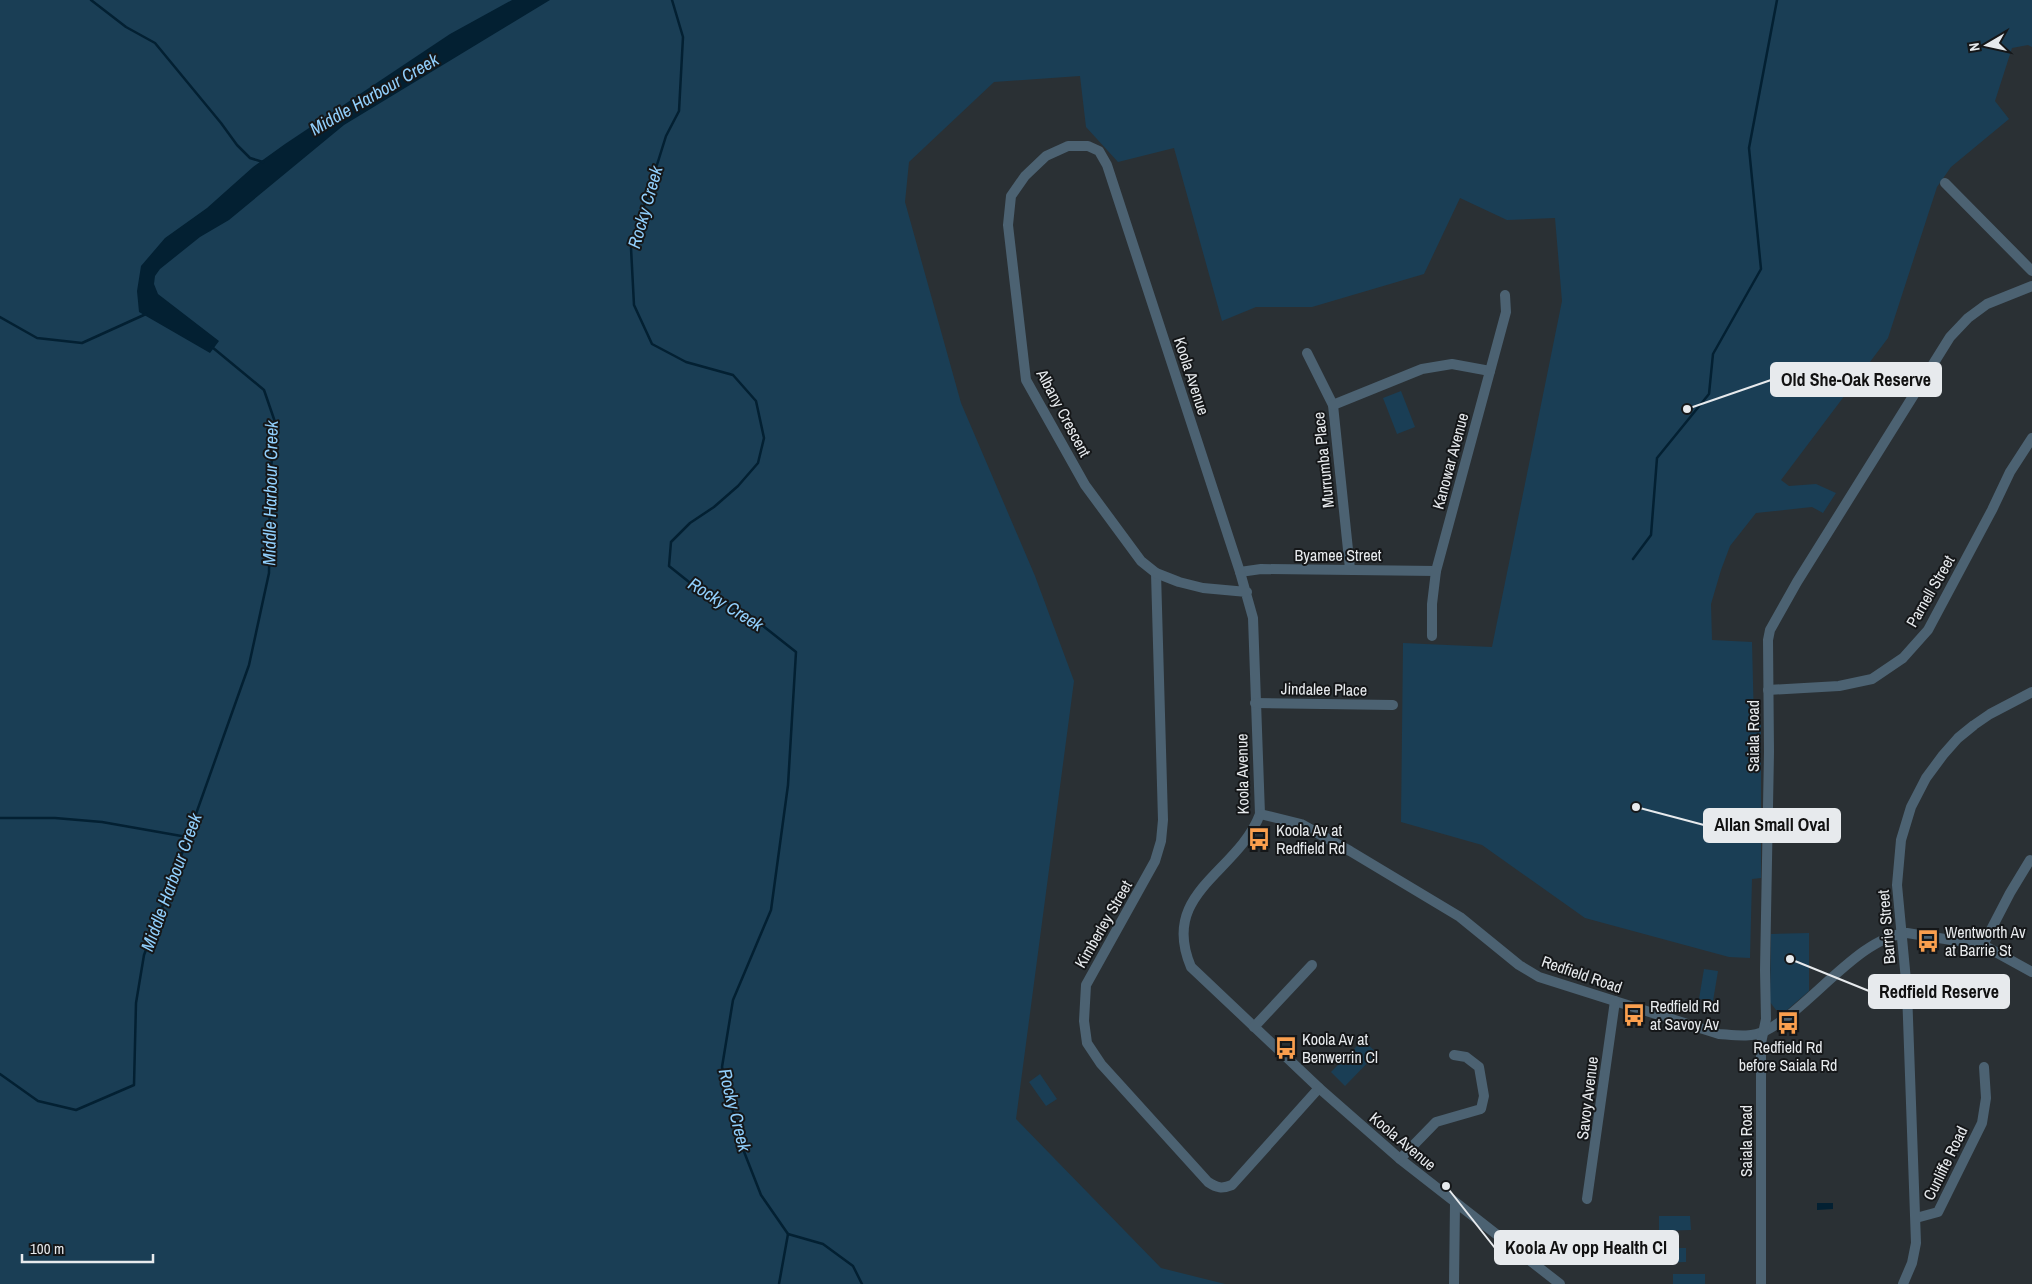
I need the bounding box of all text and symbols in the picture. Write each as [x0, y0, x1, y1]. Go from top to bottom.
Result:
north arrow [1962, 20, 2012, 70]
text: N [1965, 42, 1984, 53]
water label: Middle Harbour Creek [305, 47, 444, 141]
water label: Rocky Creek [621, 162, 669, 251]
street label: Koola Avenue [1169, 334, 1215, 418]
callout: Old She-Oak Reserve [1771, 363, 1941, 396]
street label: Albany Crescent [1031, 364, 1096, 461]
text: Old She-Oak Reserve [1781, 367, 1931, 392]
street label: Kanowar Avenue [1427, 410, 1473, 512]
street label: Murrumba Place [1307, 411, 1339, 509]
water label: Middle Harbour Creek [256, 420, 284, 566]
street label: Byamee Street [1295, 544, 1382, 566]
street label: Parnell Street [1901, 551, 1960, 631]
water label: Rocky Creek [684, 571, 769, 637]
street label: Jindalee Place [1281, 677, 1367, 701]
street label: Saiala Road [1742, 700, 1764, 772]
street label: Koola Avenue [1230, 733, 1254, 815]
water label: Middle Harbour Creek [134, 809, 208, 954]
callout: Allan Small Oval [1704, 809, 1840, 842]
text: Allan Small Oval [1714, 812, 1830, 837]
place label: Koola Av at Redfield Rd [1276, 819, 1345, 859]
bus stop icon: Koola Av at Redfield Rd [1246, 826, 1272, 852]
street label: Kimberley Street [1069, 876, 1137, 972]
street label: Barrie Street [1872, 889, 1900, 965]
place label: Wentworth Av at Barrie St [1945, 921, 2026, 961]
bus stop icon: Wentworth Av at Barrie St [1915, 928, 1941, 954]
street label: Redfield Road [1539, 950, 1625, 998]
callout: Redfield Reserve [1869, 975, 2009, 1008]
text: Redfield Reserve [1879, 979, 1999, 1004]
place label: Redfield Rd at Savoy Av [1650, 995, 1720, 1035]
bus stop icon: Redfield Rd at Savoy Av [1621, 1002, 1647, 1028]
bus stop icon: Redfield Rd before Saiala Rd [1775, 1010, 1801, 1036]
place label: Koola Av at Benwerrin Cl [1302, 1028, 1378, 1068]
bus stop icon: Koola Av at Benwerrin Cl [1273, 1035, 1299, 1061]
place label: Redfield Rd before Saiala Rd [1739, 1036, 1837, 1076]
street label: Savoy Avenue [1571, 1055, 1603, 1141]
water label: Rocky Creek [713, 1066, 757, 1155]
street label: Saiala Road [1735, 1105, 1757, 1177]
street label: Koola Avenue [1365, 1107, 1441, 1175]
street label: Cunliffe Road [1918, 1122, 1972, 1204]
callout: Koola Av opp Health Cl [1495, 1231, 1678, 1264]
scale bar [22, 1232, 154, 1264]
text: Koola Av opp Health Cl [1505, 1235, 1667, 1260]
text: 100 m [30, 1238, 64, 1259]

